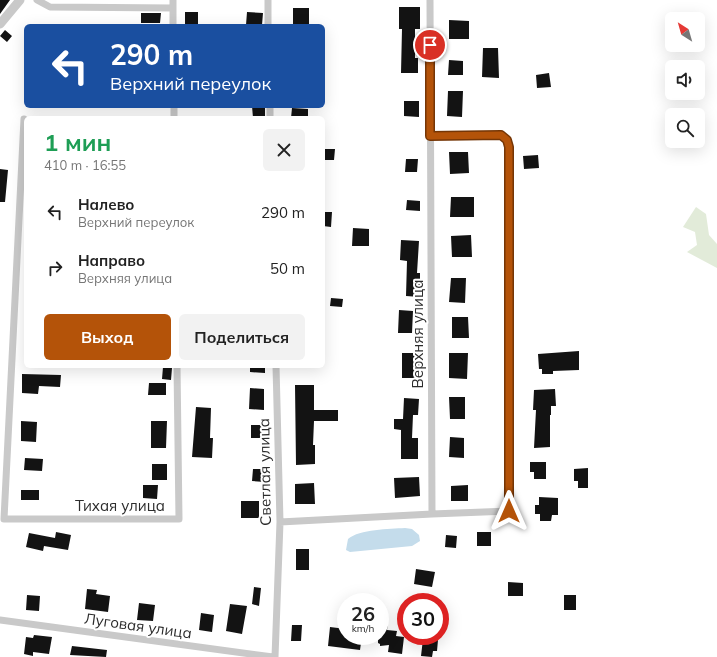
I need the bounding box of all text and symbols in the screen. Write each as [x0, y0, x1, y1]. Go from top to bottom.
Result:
north arrow [665, 12, 705, 52]
map controls [665, 12, 705, 148]
pin [413, 28, 447, 62]
icon: arrive [419, 34, 441, 56]
text: 290 m [110, 37, 193, 72]
icon: left [44, 40, 96, 92]
button: sound [665, 60, 705, 100]
text: Верхний переулок [110, 72, 271, 95]
button: search [665, 108, 705, 148]
text: 1 мин [44, 127, 111, 157]
button: close [263, 129, 305, 171]
text: 410 m · 16:55 [44, 157, 126, 173]
text: Налево [78, 195, 134, 214]
icon: left [44, 201, 66, 223]
text: 290 m [261, 203, 305, 222]
text: Верхний переулок [78, 214, 194, 230]
text: Направо [78, 251, 145, 270]
icon: right [44, 257, 66, 279]
text: 50 m [270, 259, 305, 278]
text: Верхняя улица [78, 270, 172, 286]
street label: Верхняя улица [408, 280, 427, 388]
button: Выход [44, 314, 171, 360]
button: Поделиться [179, 314, 305, 360]
street label: Светлая улица [254, 418, 275, 526]
position arrow [488, 490, 530, 532]
street label: Тихая улица [75, 496, 165, 515]
speed limit sign: 30 [397, 593, 449, 645]
text: 26 [351, 601, 375, 626]
street label: Луговая улица [83, 609, 193, 642]
text: km/h [352, 622, 374, 635]

